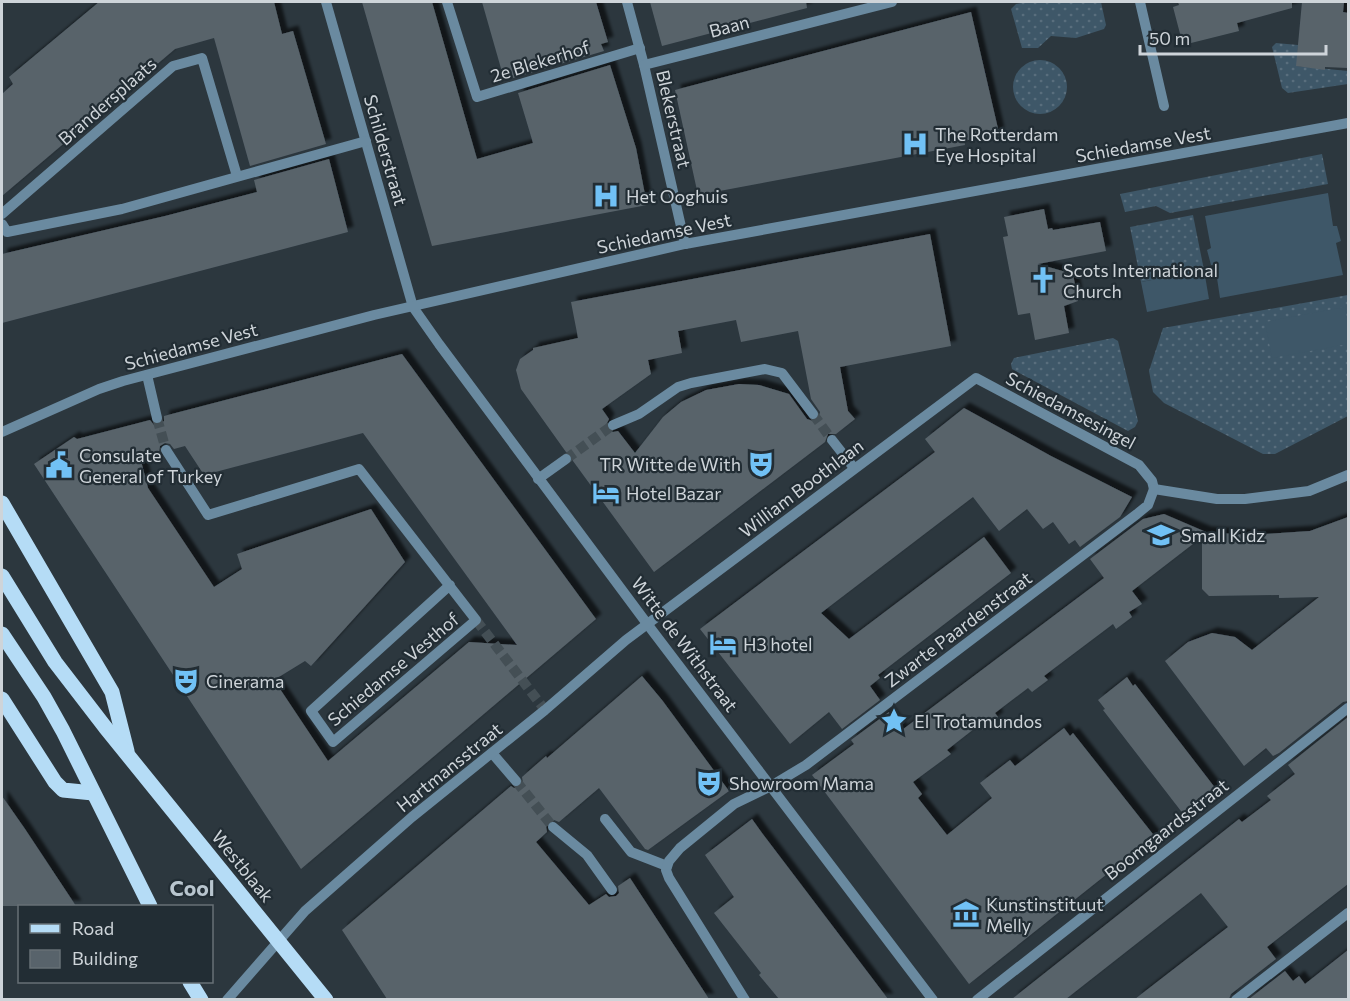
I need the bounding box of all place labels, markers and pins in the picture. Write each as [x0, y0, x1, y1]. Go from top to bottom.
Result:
place label: The Rotterdam Eye Hospital [935, 123, 1058, 166]
hospital icon: The Rotterdam Eye Hospital [900, 129, 930, 159]
hospital icon: Het Ooghuis [591, 181, 621, 211]
place label: Het Ooghuis [626, 185, 728, 207]
place label: Scots International Church [1063, 259, 1218, 302]
church icon: Scots International Church [1028, 265, 1058, 295]
place label: Consulate General of Turkey [79, 444, 222, 487]
theatre icon: TR Witte de With [746, 449, 776, 479]
public building icon: Consulate General of Turkey [44, 450, 74, 480]
place label: TR Witte de With [599, 453, 741, 475]
hotel icon: Hotel Bazar [591, 478, 621, 508]
place label: Hotel Bazar [626, 482, 721, 504]
school or university icon: Small Kidz [1146, 520, 1176, 550]
place label: Small Kidz [1181, 524, 1265, 546]
hotel icon: H3 hotel [708, 629, 738, 659]
place label: H3 hotel [743, 633, 812, 655]
theatre icon: Cinerama [171, 666, 201, 696]
place label: Cinerama [206, 670, 284, 692]
place icon: El Trotamundos [879, 706, 909, 736]
place label: El Trotamundos [914, 710, 1042, 732]
theatre icon: Showroom Mama [694, 768, 724, 798]
place label: Showroom Mama [729, 772, 874, 794]
place label: Kunstinstituut Melly [986, 893, 1104, 936]
museum icon: Kunstinstituut Melly [951, 899, 981, 929]

